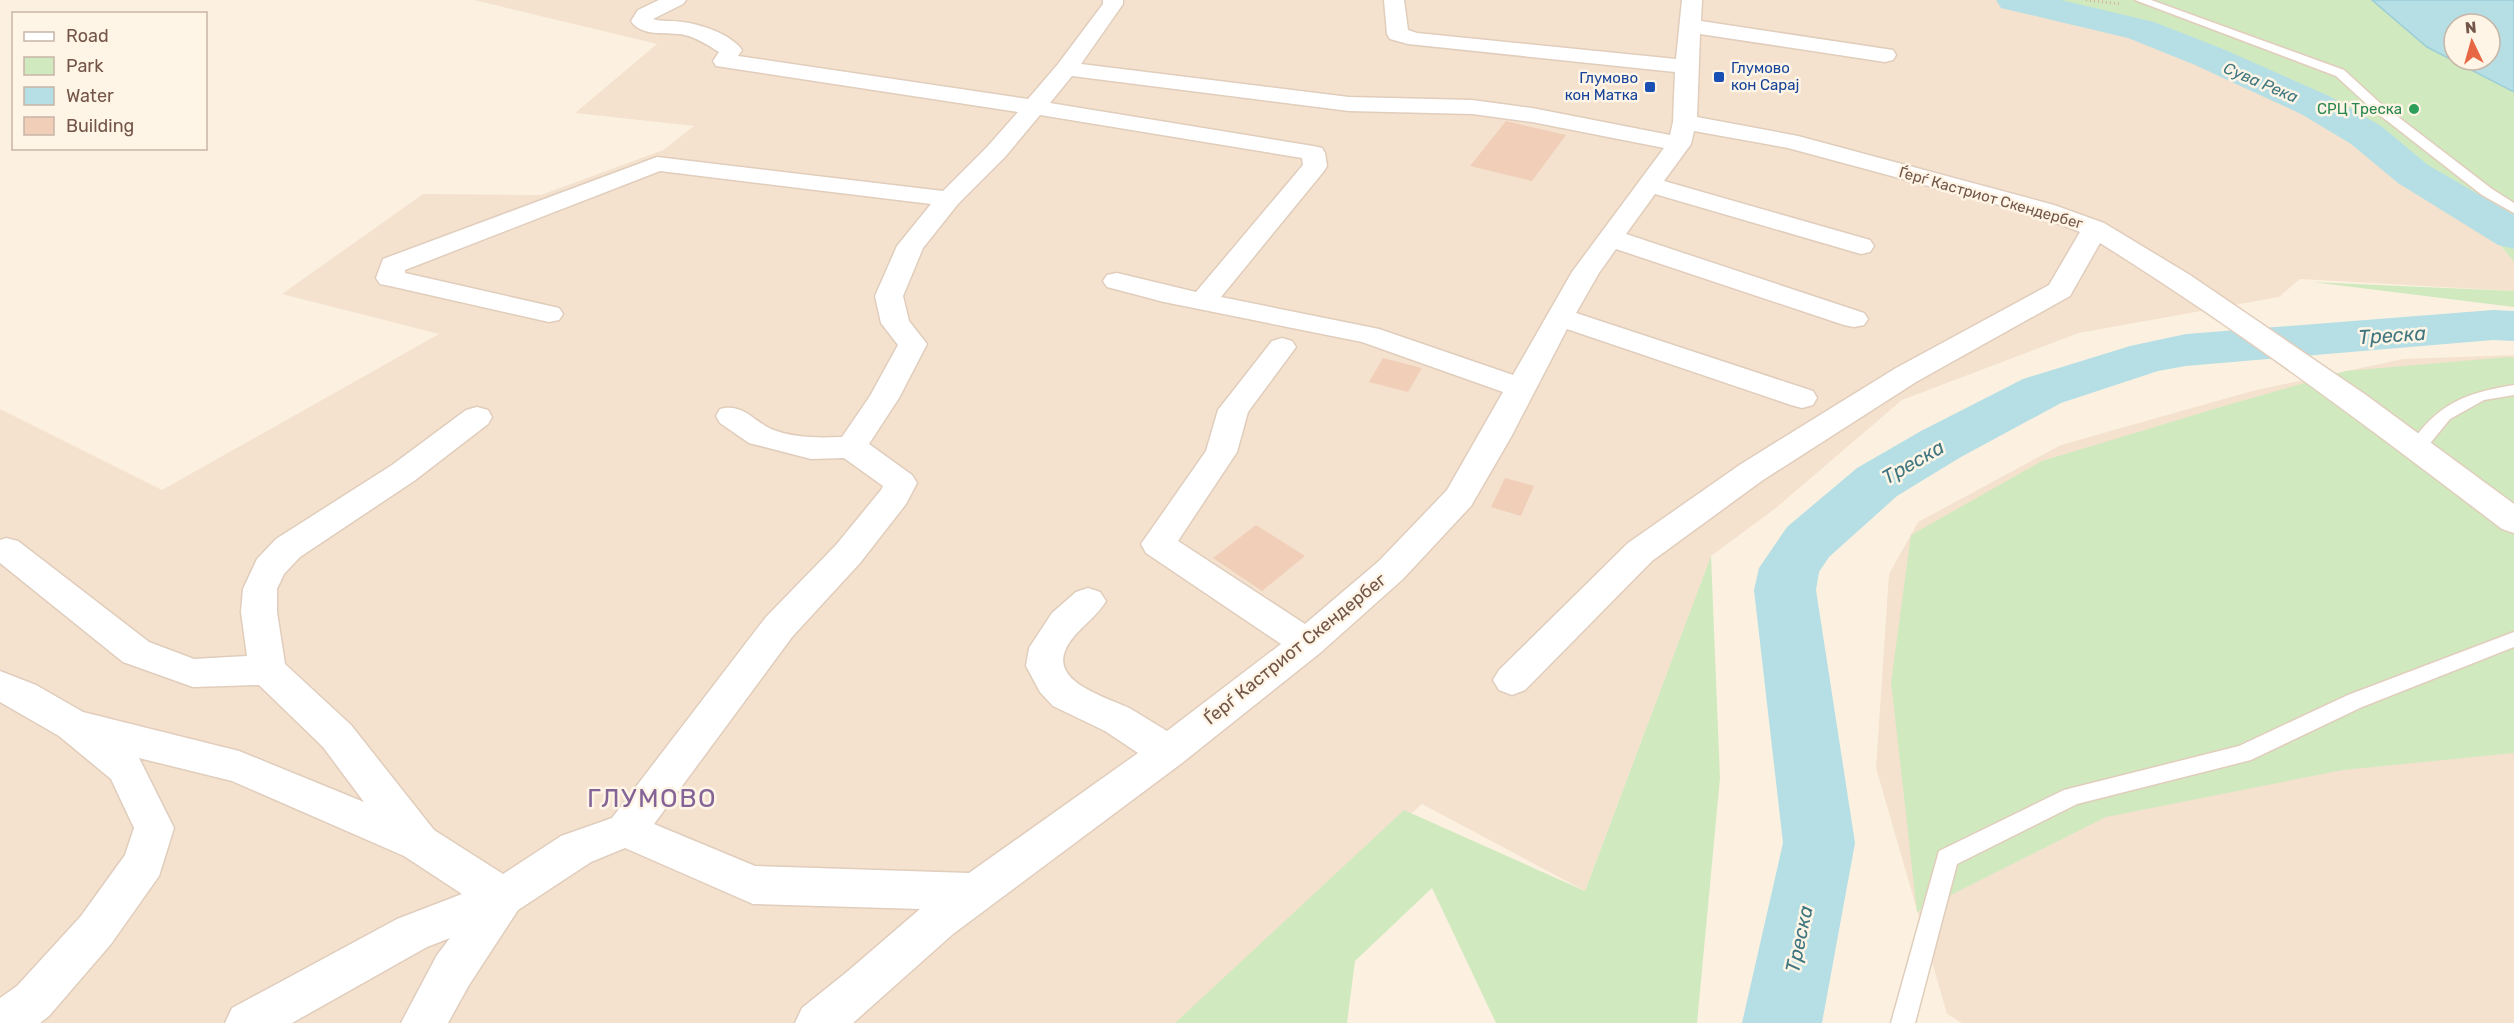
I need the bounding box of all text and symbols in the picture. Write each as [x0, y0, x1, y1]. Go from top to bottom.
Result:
legend [12, 12, 207, 150]
north arrow [2442, 12, 2502, 72]
text: N [2464, 18, 2477, 38]
text: Road [66, 25, 109, 47]
text: Park [66, 55, 104, 77]
water label: Сува Река [2221, 58, 2301, 107]
place label: Глумово кон Сарај [1731, 59, 1799, 94]
place label: Глумово кон Матка [1565, 69, 1638, 104]
marker: Глумово кон Сарај [1712, 70, 1726, 84]
marker: Глумово кон Матка [1643, 80, 1657, 94]
text: Water [66, 85, 114, 107]
place label: СРЦ Треска [2317, 100, 2402, 118]
marker: СРЦ Треска [2407, 102, 2421, 116]
text: Building [66, 115, 134, 137]
street label: Ѓерѓ Кастриот Скендербег [1897, 163, 2086, 233]
water label: Треска [2357, 321, 2427, 349]
water label: Треска [1878, 435, 1949, 489]
street label: Ѓерѓ Кастриот Скендербег [1199, 568, 1391, 729]
district label: ГЛУМОВО [587, 783, 717, 814]
water label: Треска [1780, 903, 1818, 975]

